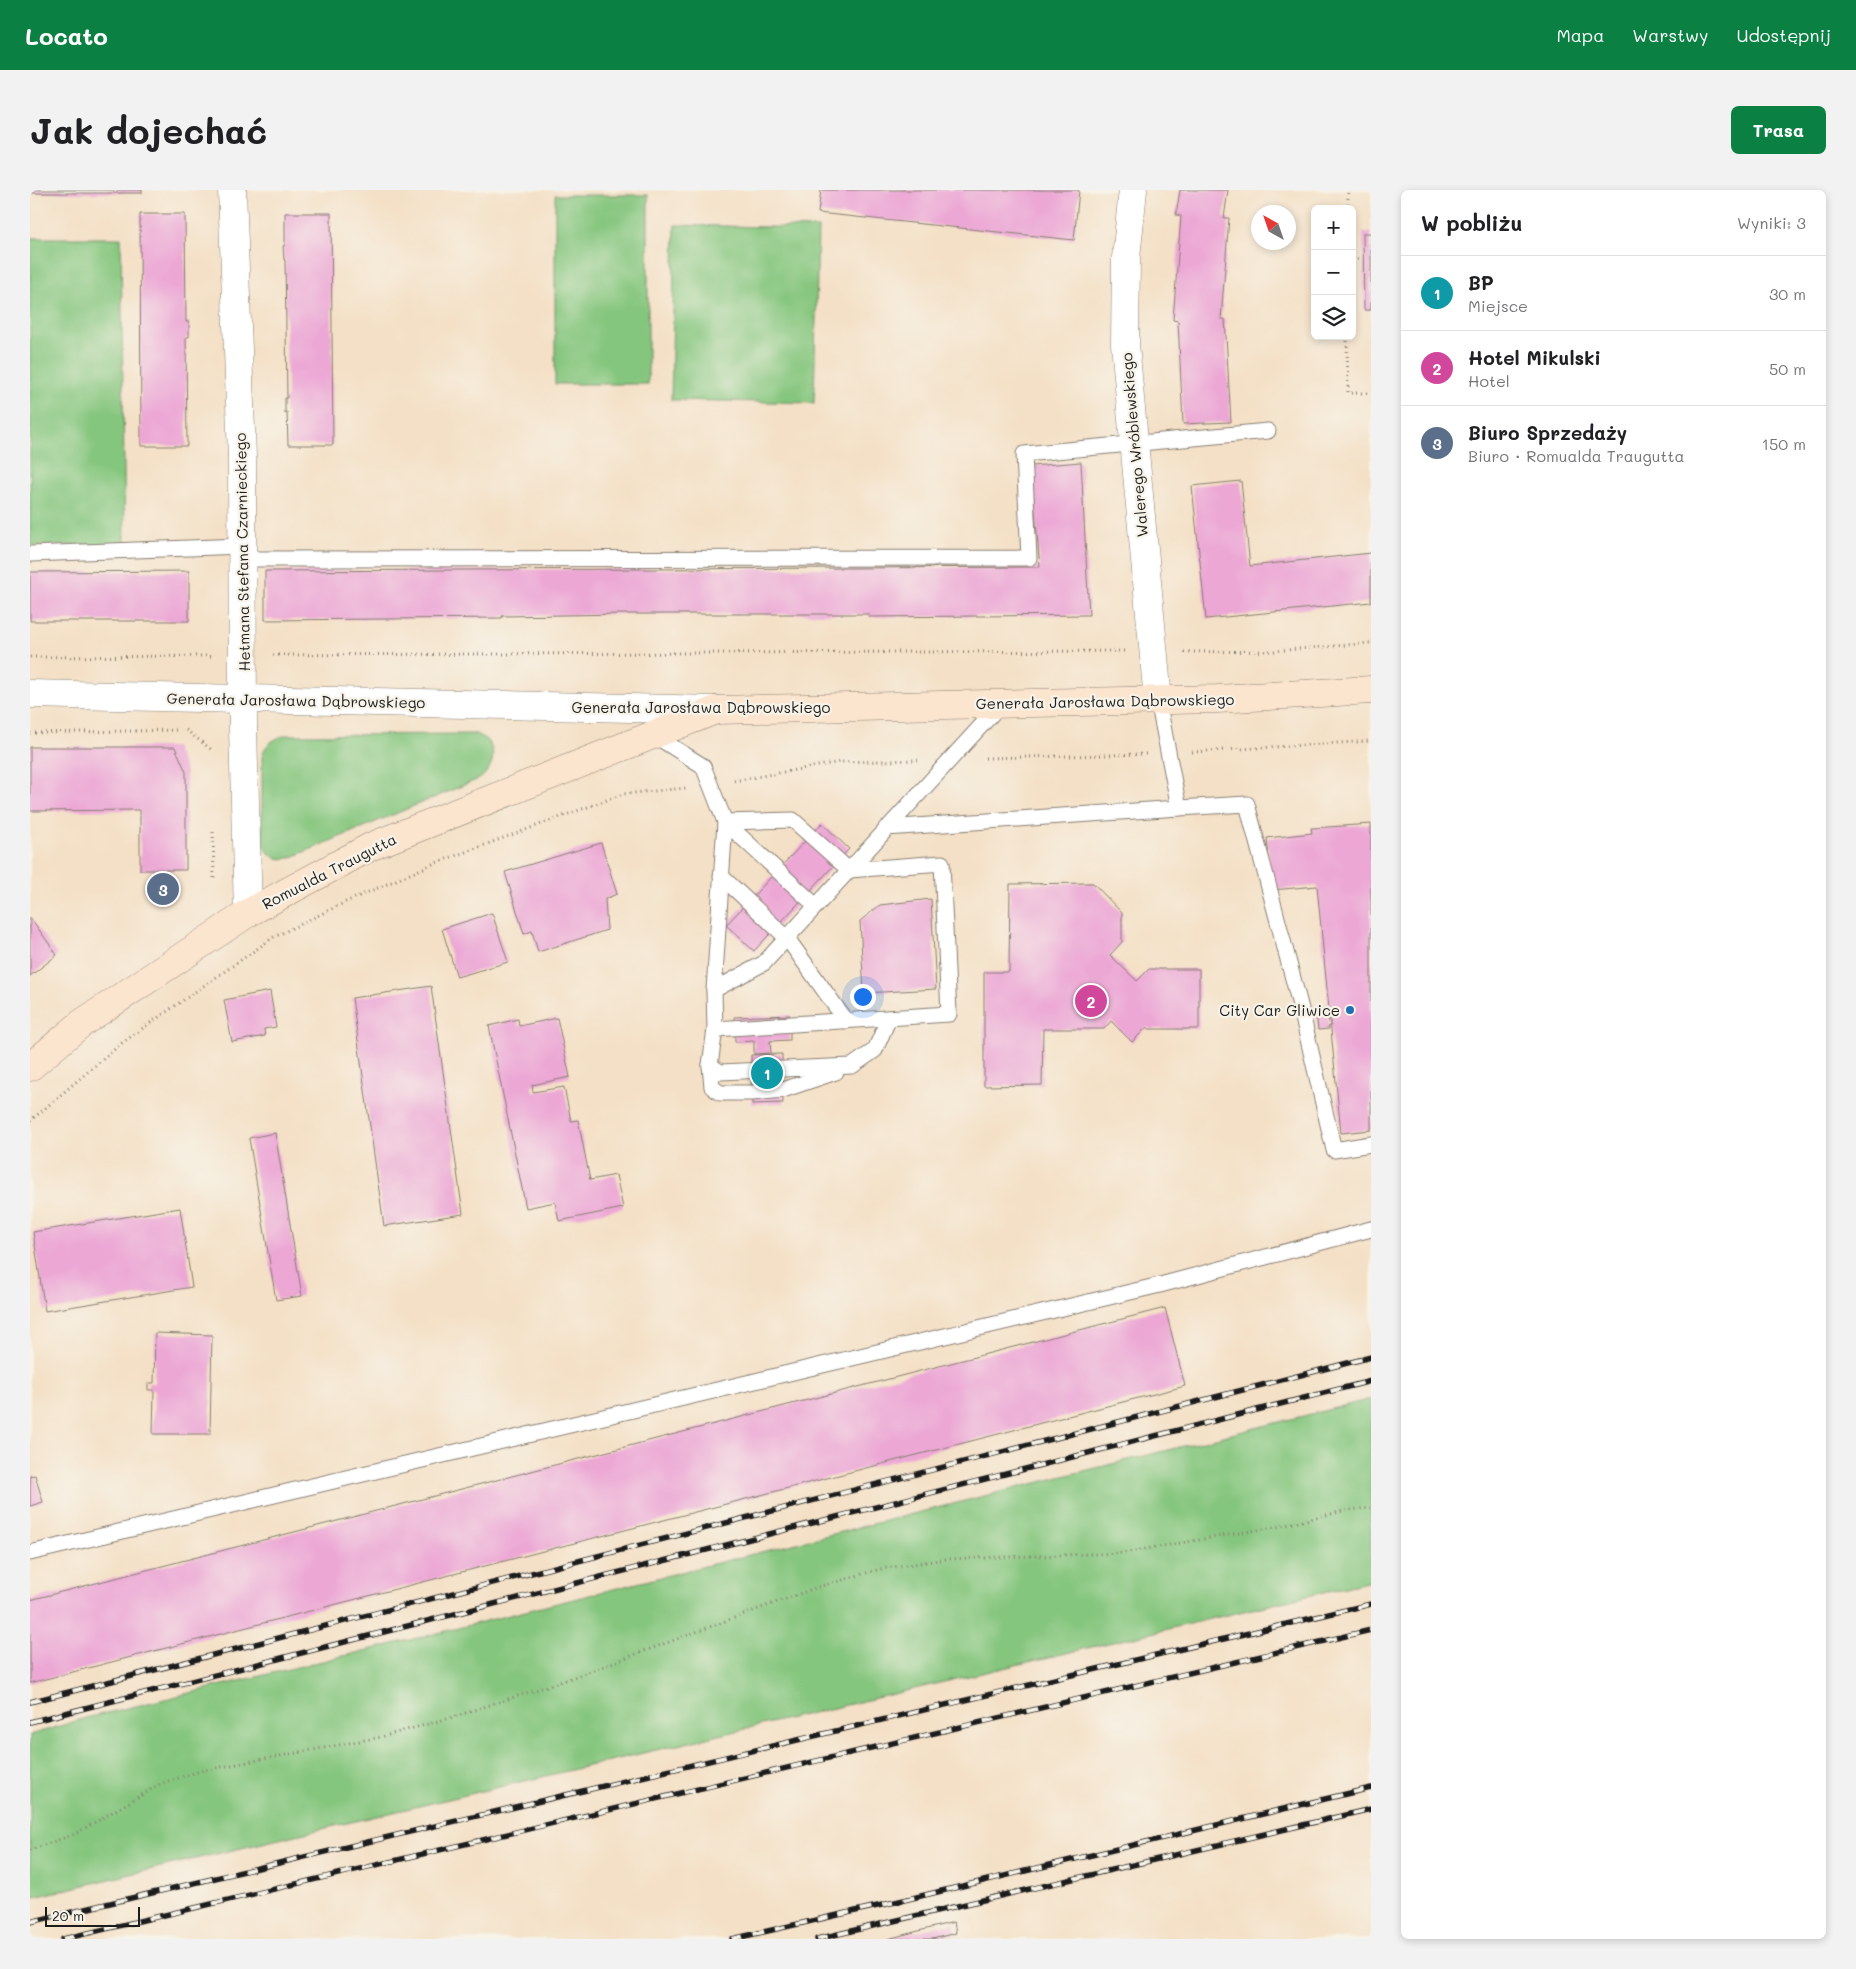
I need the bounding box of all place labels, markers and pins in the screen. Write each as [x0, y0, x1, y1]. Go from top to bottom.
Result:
pin: 3 [147, 870, 179, 908]
pin: 2 [1075, 982, 1107, 1020]
place label: City Car Gliwice [1219, 1000, 1340, 1020]
marker: City Car Gliwice [1344, 1004, 1356, 1016]
pin: 1 [751, 1054, 783, 1092]

